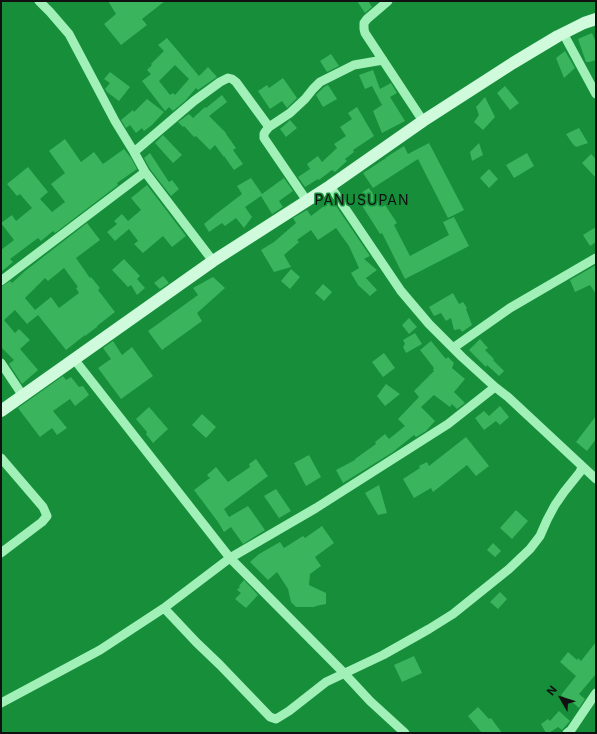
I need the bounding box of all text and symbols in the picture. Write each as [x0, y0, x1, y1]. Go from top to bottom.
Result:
district label: PANUSUPAN [314, 193, 410, 209]
north arrow [541, 678, 581, 718]
text: N [544, 683, 560, 698]

